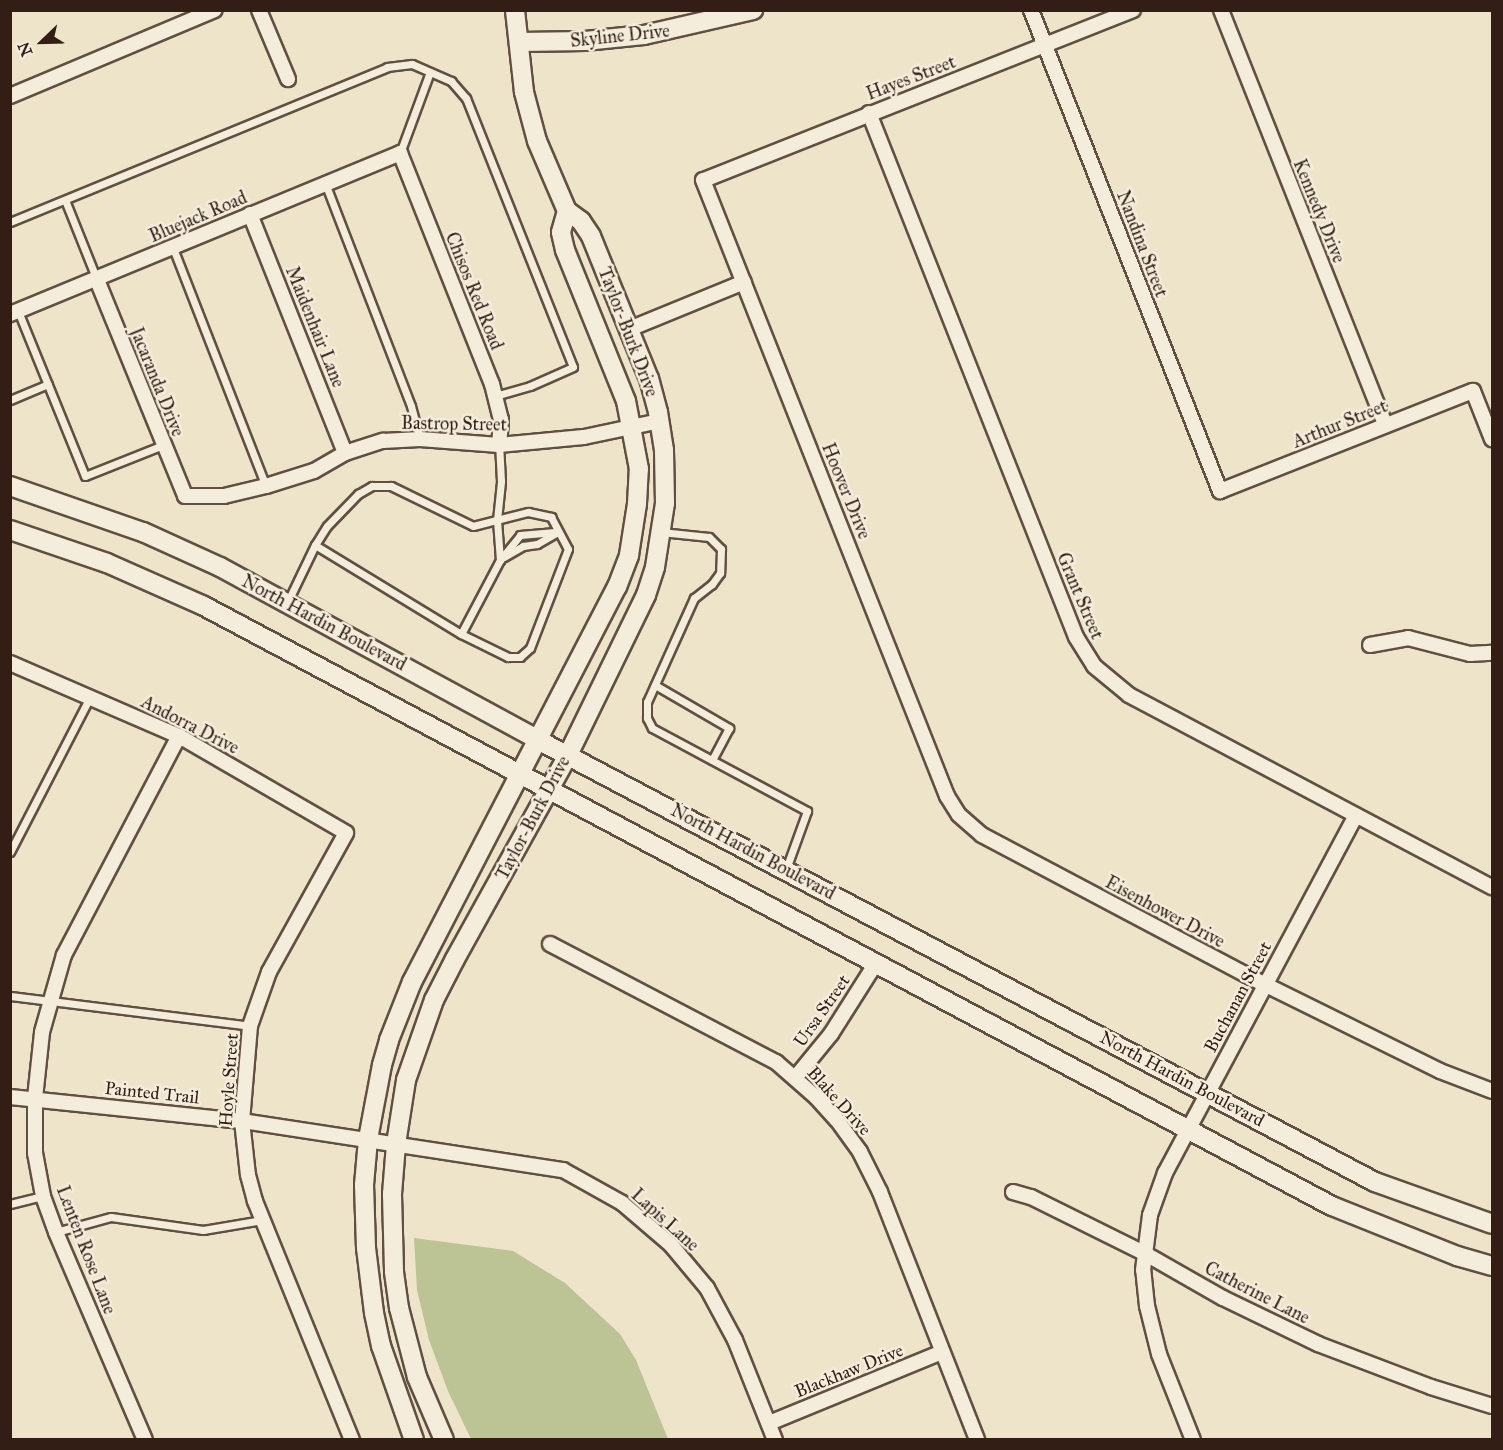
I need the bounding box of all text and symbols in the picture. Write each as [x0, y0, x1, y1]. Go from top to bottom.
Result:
north arrow [12, 12, 72, 72]
street label: Skyline Drive [569, 20, 671, 52]
text: N [14, 39, 36, 59]
street label: Hayes Street [863, 51, 959, 105]
street label: Kennedy Drive [1288, 156, 1350, 266]
street label: Bluejack Road [146, 187, 250, 247]
street label: Nandina Street [1112, 188, 1172, 300]
street label: Chisos Red Road [441, 229, 507, 353]
street label: Maidenhair Lane [281, 263, 349, 391]
street label: Taylor-Burk Drive [593, 264, 663, 400]
street label: Jacaranda Drive [125, 324, 189, 440]
street label: Arthur Street [1290, 395, 1390, 453]
street label: Bastrop Street [401, 412, 507, 436]
street label: Hoover Drive [817, 440, 875, 542]
street label: Grant Street [1052, 549, 1108, 643]
street label: North Hardin Boulevard [238, 570, 410, 676]
street label: Andorra Drive [138, 691, 242, 759]
street label: Taylor-Burk Drive [491, 752, 575, 884]
street label: North Hardin Boulevard [667, 799, 839, 905]
street label: Eisenhower Drive [1102, 871, 1228, 953]
street label: Buchanan Street [1200, 938, 1276, 1056]
street label: Ursa Street [789, 971, 855, 1051]
street label: North Hardin Boulevard [1096, 1026, 1268, 1132]
street label: Hoyle Street [215, 1033, 243, 1127]
street label: Blake Drive [802, 1062, 876, 1140]
street label: Painted Trail [104, 1077, 200, 1109]
street label: Lenten Rose Lane [52, 1183, 120, 1317]
street label: Lapis Lane [627, 1184, 703, 1256]
street label: Catherine Lane [1201, 1257, 1313, 1329]
street label: Blackhaw Drive [792, 1339, 906, 1403]

